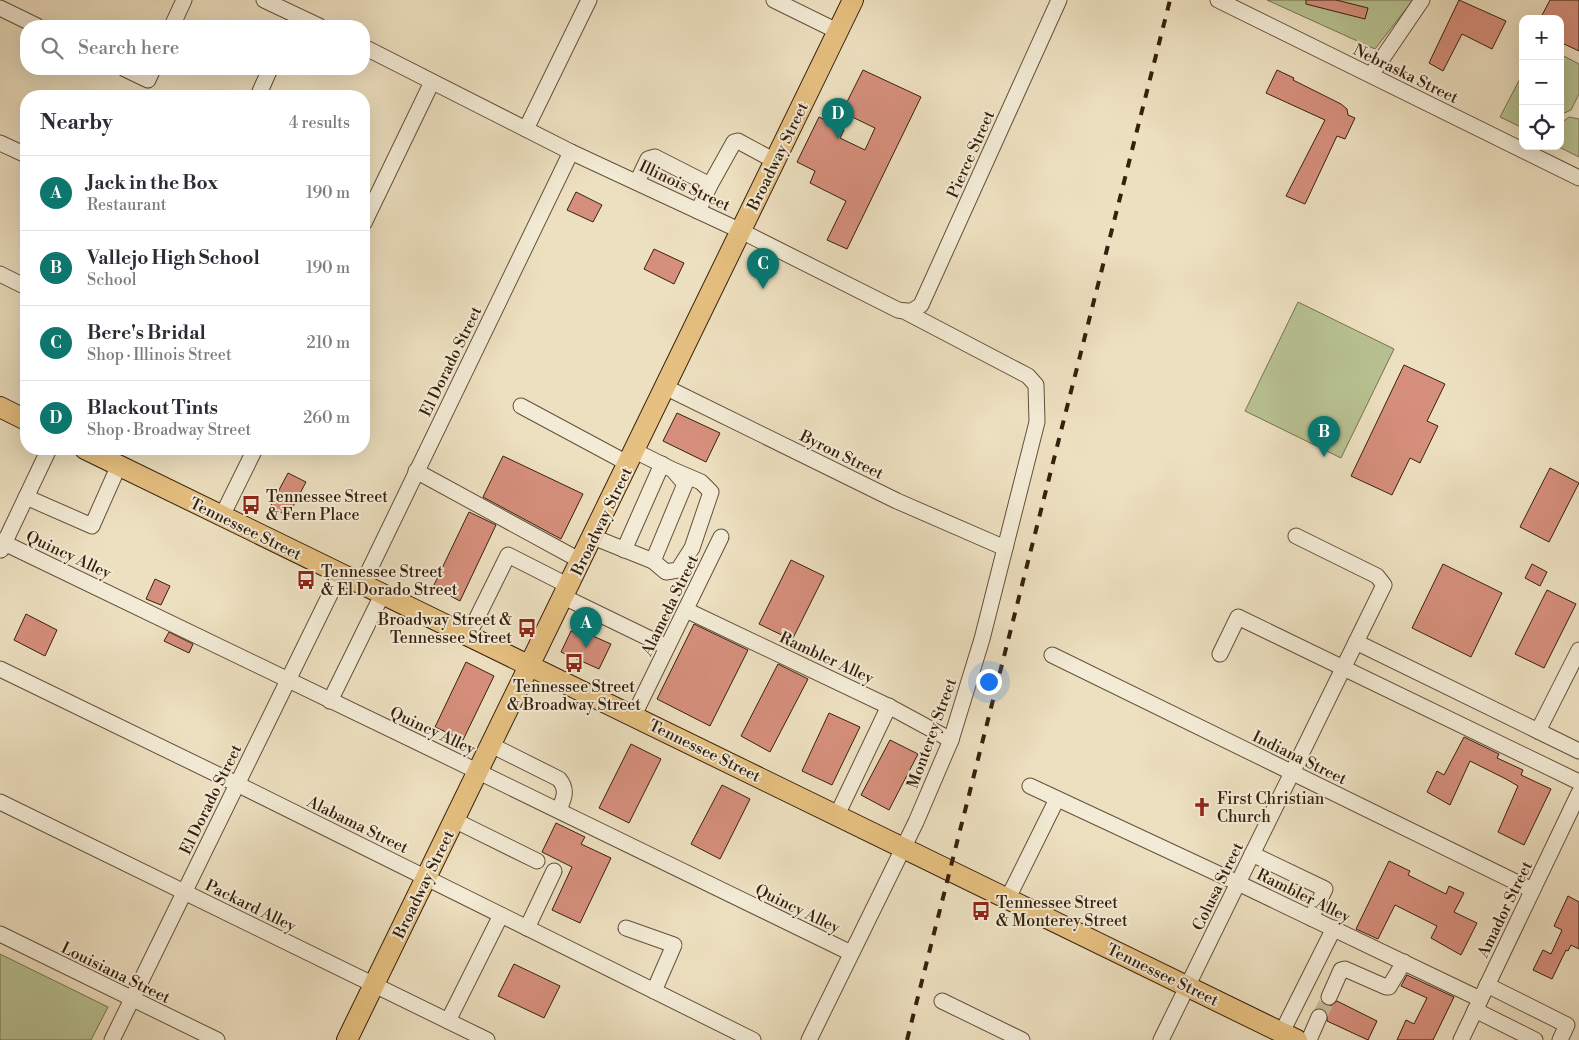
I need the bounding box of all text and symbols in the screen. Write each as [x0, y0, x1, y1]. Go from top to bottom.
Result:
map controls [1519, 15, 1564, 150]
button: + [1519, 15, 1564, 60]
search box [20, 20, 370, 75]
icon: search [38, 34, 66, 62]
text: Search here [78, 36, 179, 60]
street label: Nebraska Street [1350, 40, 1462, 108]
button: − [1519, 60, 1564, 105]
pin: D [822, 98, 854, 139]
street label: Broadway Street [743, 99, 813, 215]
button: locate [1519, 105, 1564, 150]
street label: Pierce Street [943, 107, 999, 201]
text: Nearby [40, 110, 113, 136]
text: 4 results [289, 113, 350, 133]
street label: Illinois Street [636, 156, 734, 216]
text: Jack in the Box [87, 171, 218, 195]
text: A [50, 183, 62, 203]
text: 190 m [306, 183, 350, 203]
text: Restaurant [87, 195, 166, 215]
text: Vallejo High School [87, 246, 260, 270]
pin: C [747, 248, 779, 289]
text: B [50, 258, 62, 278]
text: 190 m [306, 258, 350, 278]
text: School [87, 270, 136, 290]
street label: El Dorado Street [416, 303, 486, 420]
text: Bere's Bridal [87, 321, 206, 345]
text: C [50, 333, 62, 353]
text: 210 m [306, 333, 350, 353]
text: Shop · Illinois Street [87, 345, 232, 365]
text: Blackout Tints [87, 396, 218, 420]
text: D [50, 408, 62, 428]
text: 260 m [303, 408, 350, 428]
pin: B [1308, 416, 1340, 457]
text: Shop · Broadway Street [87, 420, 251, 440]
street label: Byron Street [796, 426, 887, 484]
street label: Broadway Street [567, 464, 637, 580]
place label: Tennessee Street & Fern Place [266, 487, 388, 525]
street label: Tennessee Street [186, 493, 305, 565]
bus stop icon: Tennessee Street & Fern Place [240, 494, 262, 516]
street label: Quincy Alley [23, 526, 115, 583]
street label: Alameda Street [636, 551, 703, 660]
place label: Tennessee Street & El Dorado Street [321, 562, 458, 600]
bus stop icon: Tennessee Street & El Dorado Street [295, 569, 317, 591]
pin: A [570, 607, 602, 648]
place label: Broadway Street & Tennessee Street [377, 610, 512, 648]
bus stop icon: Broadway Street & Tennessee Street [516, 617, 538, 639]
street label: Rambler Alley [776, 627, 877, 689]
bus stop icon: Tennessee Street & Broadway Street [563, 652, 585, 674]
your location [976, 669, 1002, 695]
street label: Monterey Street [903, 675, 961, 791]
place label: Tennessee Street & Broadway Street [507, 677, 641, 715]
street label: Quincy Alley [387, 702, 479, 759]
street label: Tennessee Street [645, 715, 764, 787]
street label: Indiana Street [1249, 726, 1350, 789]
street label: El Dorado Street [176, 741, 246, 858]
place label: First Christian Church [1217, 789, 1325, 827]
street label: Alabama Street [303, 791, 412, 858]
church icon: First Christian Church [1191, 796, 1213, 818]
street label: Broadway Street [389, 827, 459, 943]
street label: Colusa Street [1188, 839, 1248, 934]
street label: Amador Street [1472, 858, 1537, 962]
street label: Rambler Alley [1253, 865, 1354, 927]
street label: Packard Alley [202, 875, 299, 937]
street label: Quincy Alley [752, 880, 843, 938]
place label: Tennessee Street & Monterey Street [996, 893, 1128, 931]
bus stop icon: Tennessee Street & Monterey Street [970, 900, 992, 922]
street label: Louisiana Street [58, 938, 174, 1008]
street label: Tennessee Street [1103, 939, 1222, 1011]

